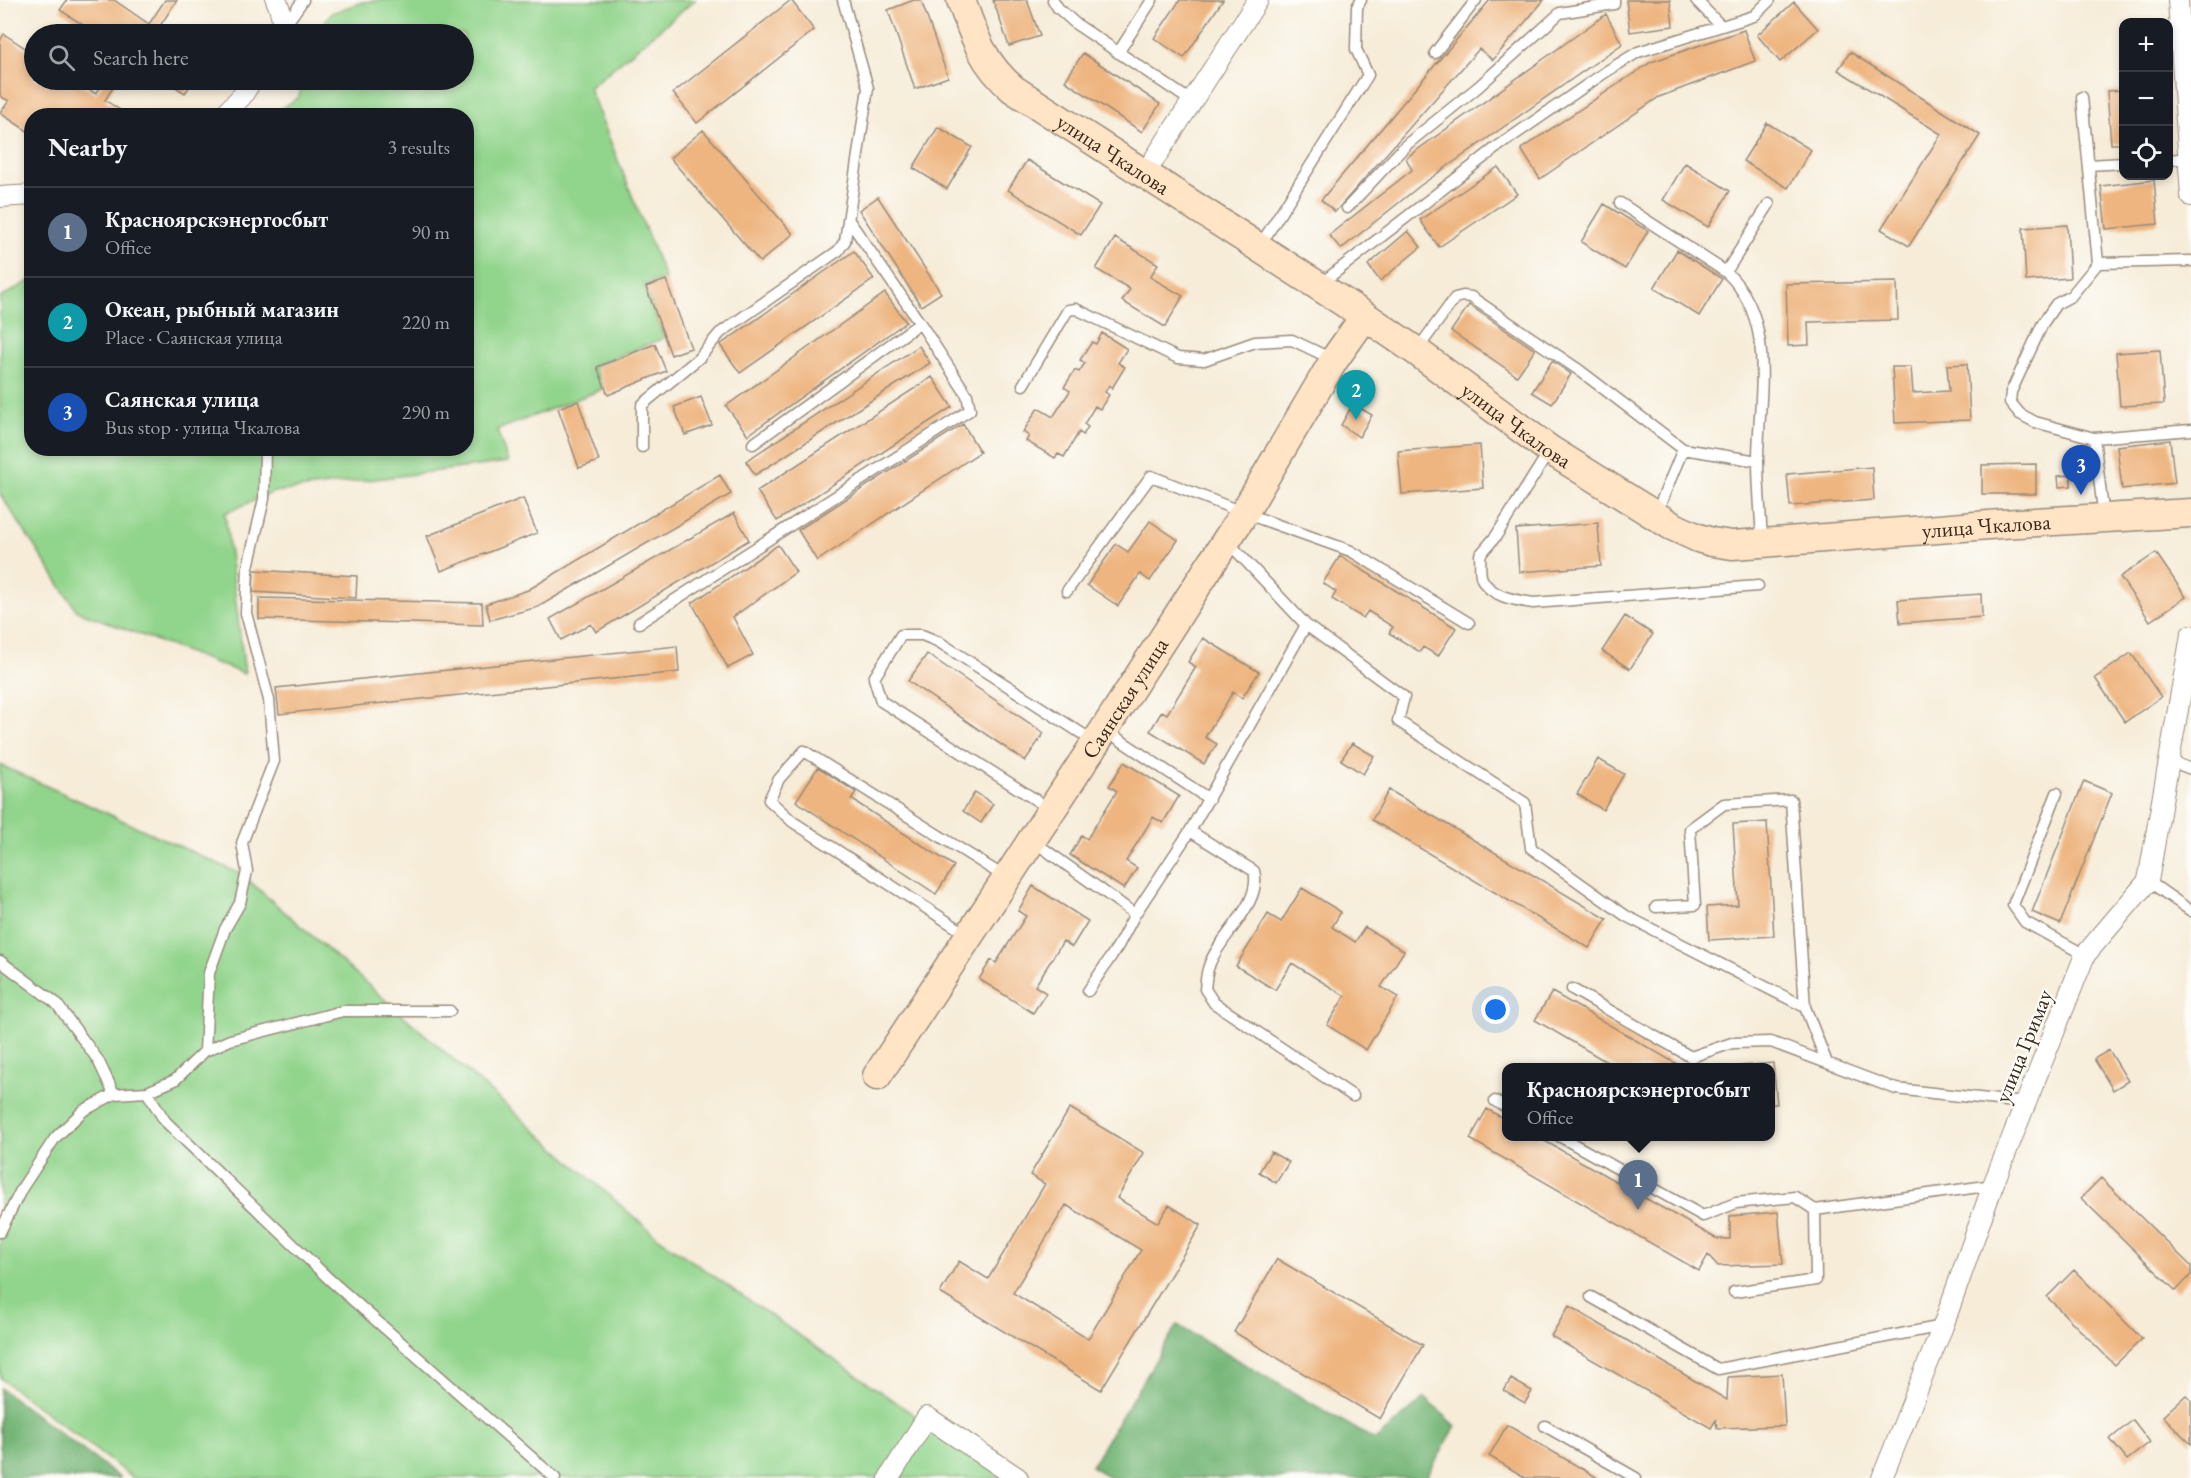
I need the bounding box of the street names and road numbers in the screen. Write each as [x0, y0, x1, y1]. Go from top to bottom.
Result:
street label: улица Чкалова [1051, 107, 1175, 201]
street label: улица Чкалова [1455, 375, 1577, 475]
street label: улица Чкалова [1921, 507, 2052, 545]
street label: Саянская улица [1075, 632, 1175, 764]
street label: улица Гримау [1988, 985, 2060, 1107]

